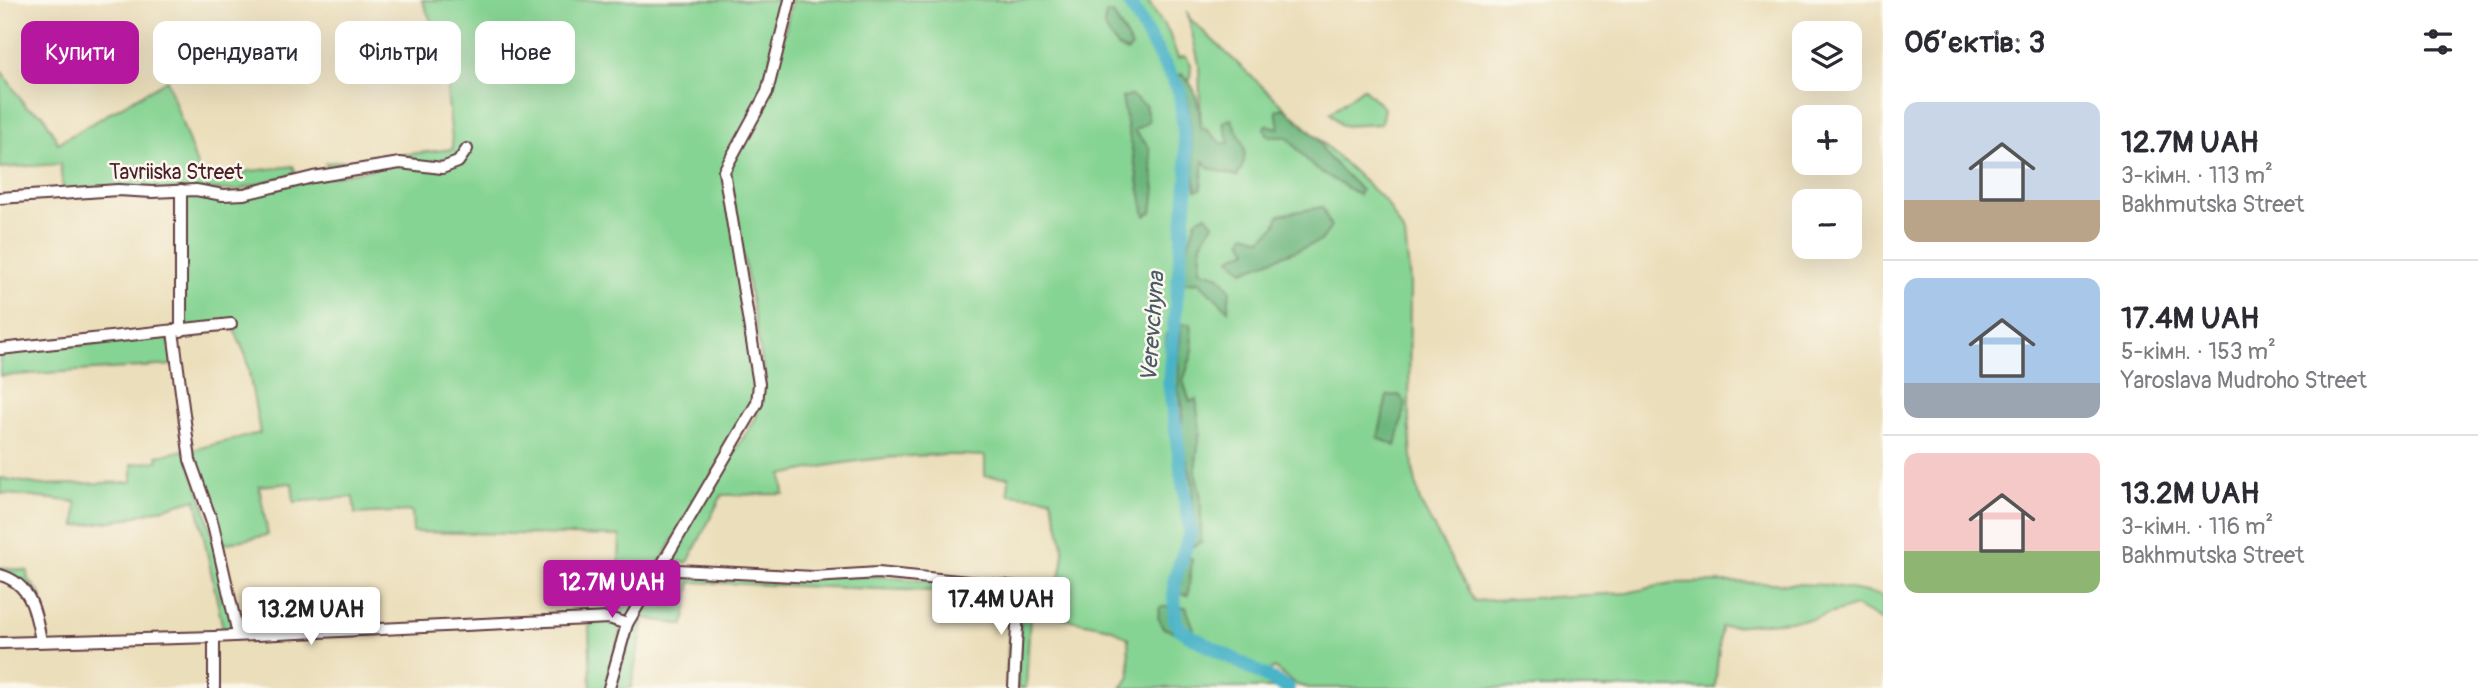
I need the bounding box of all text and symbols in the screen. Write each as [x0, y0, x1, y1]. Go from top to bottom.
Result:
chip: Купити [21, 21, 139, 84]
chip: Орендувати [153, 21, 321, 84]
chip: Фільтри [335, 21, 461, 84]
chip: Нове [475, 21, 575, 84]
map controls [1792, 21, 1862, 259]
button: layers [1792, 21, 1862, 91]
icon: filters [2419, 23, 2457, 61]
text: Об’єктів: 3 [1904, 24, 2045, 61]
button: + [1792, 105, 1862, 175]
text: 12.7M UAH [2121, 124, 2258, 161]
icon: home [1960, 130, 2044, 214]
street label: Tavriiska Street [109, 159, 244, 186]
text: 3-кімн. · 113 m² [2121, 161, 2273, 190]
button: − [1792, 189, 1862, 259]
text: Bakhmutska Street [2121, 190, 2304, 219]
water label: Verevchyna [1134, 270, 1171, 383]
text: 17.4M UAH [2121, 300, 2259, 337]
icon: home [1960, 306, 2044, 390]
text: 5-кімн. · 153 m² [2121, 337, 2276, 366]
text: Yaroslava Mudroho Street [2121, 366, 2367, 395]
text: 13.2M UAH [2121, 475, 2259, 512]
icon: home [1960, 481, 2044, 565]
text: 3-кімн. · 116 m² [2121, 512, 2273, 541]
text: Bakhmutska Street [2121, 541, 2304, 570]
pin: 12.7M UAH [532, 560, 692, 620]
text: 12.7M UAH [559, 568, 665, 597]
pin: 17.4M UAH [921, 578, 1081, 637]
text: 17.4M UAH [948, 585, 1054, 614]
pin: 13.2M UAH [231, 588, 391, 647]
text: 13.2M UAH [258, 595, 364, 624]

